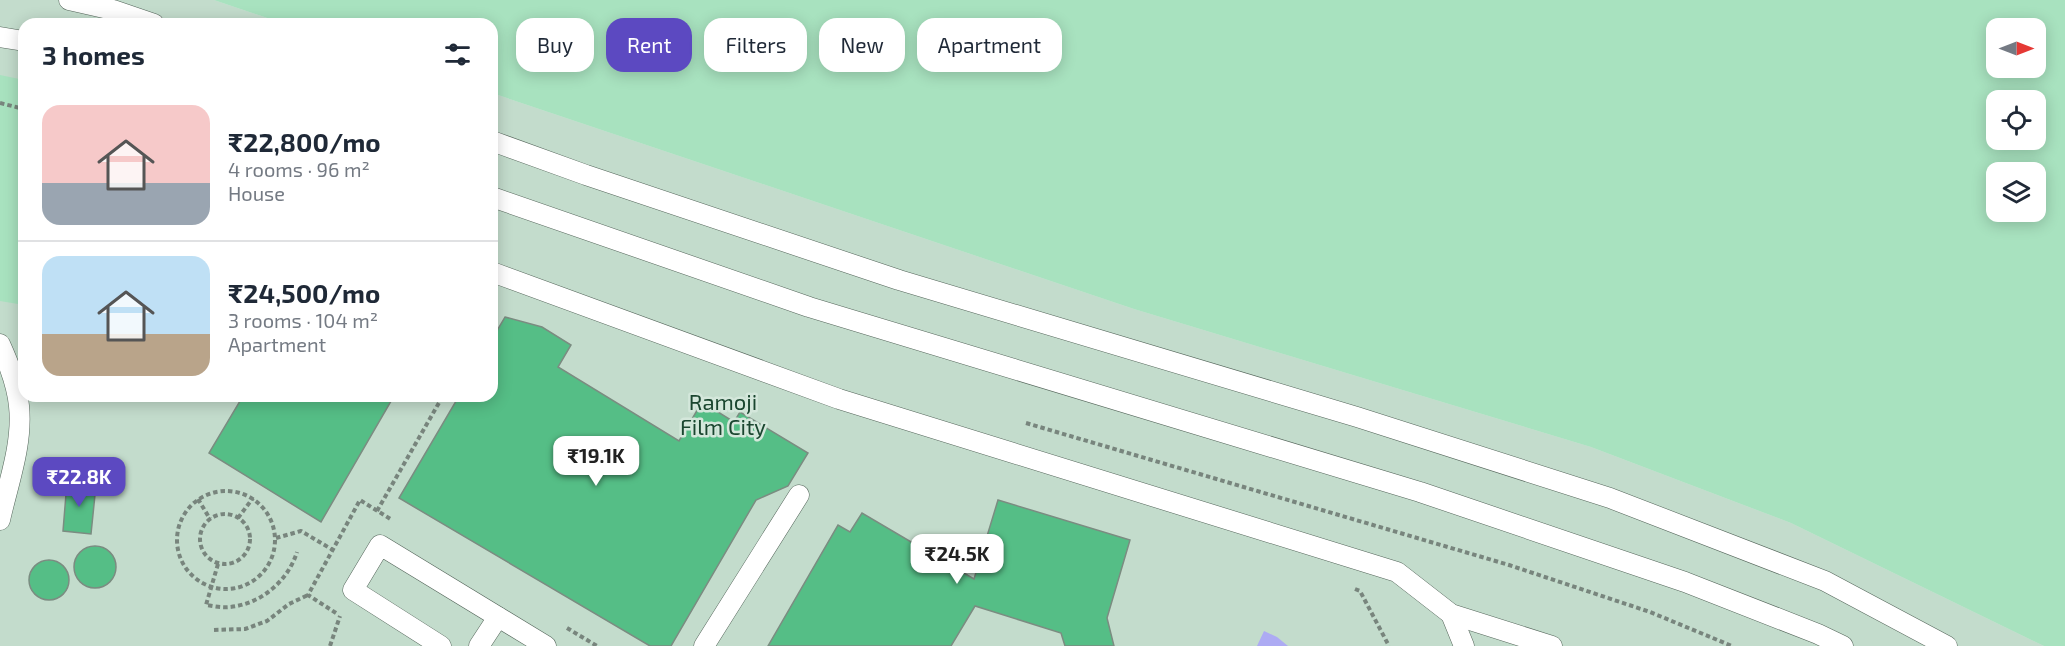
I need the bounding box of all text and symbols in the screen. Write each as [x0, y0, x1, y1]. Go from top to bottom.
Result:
chip: Buy [516, 18, 594, 72]
chip: Rent [606, 18, 692, 72]
chip: Filters [704, 18, 807, 72]
chip: New [819, 18, 905, 72]
chip: Apartment [917, 18, 1062, 72]
north arrow [1986, 18, 2046, 78]
map controls [1986, 18, 2046, 222]
icon: filters [441, 38, 474, 71]
text: 3 homes [42, 39, 145, 70]
button: locate [1986, 90, 2046, 150]
text: ₹22,800/mo [228, 126, 381, 157]
icon: home [90, 129, 162, 201]
text: 4 rooms · 96 m² [228, 157, 370, 181]
button: layers [1986, 162, 2046, 222]
text: House [228, 181, 285, 205]
text: ₹24,500/mo [228, 277, 380, 308]
icon: home [90, 280, 162, 352]
text: 3 rooms · 104 m² [228, 308, 378, 332]
text: Apartment [228, 332, 326, 356]
park label: Ramoji Film City [680, 388, 766, 439]
pin: ₹19.1K [547, 436, 645, 487]
text: ₹19.1K [567, 443, 625, 467]
pin: ₹22.8K [30, 457, 128, 508]
text: ₹22.8K [46, 464, 112, 488]
pin: ₹24.5K [908, 534, 1006, 585]
text: ₹24.5K [925, 541, 989, 565]

